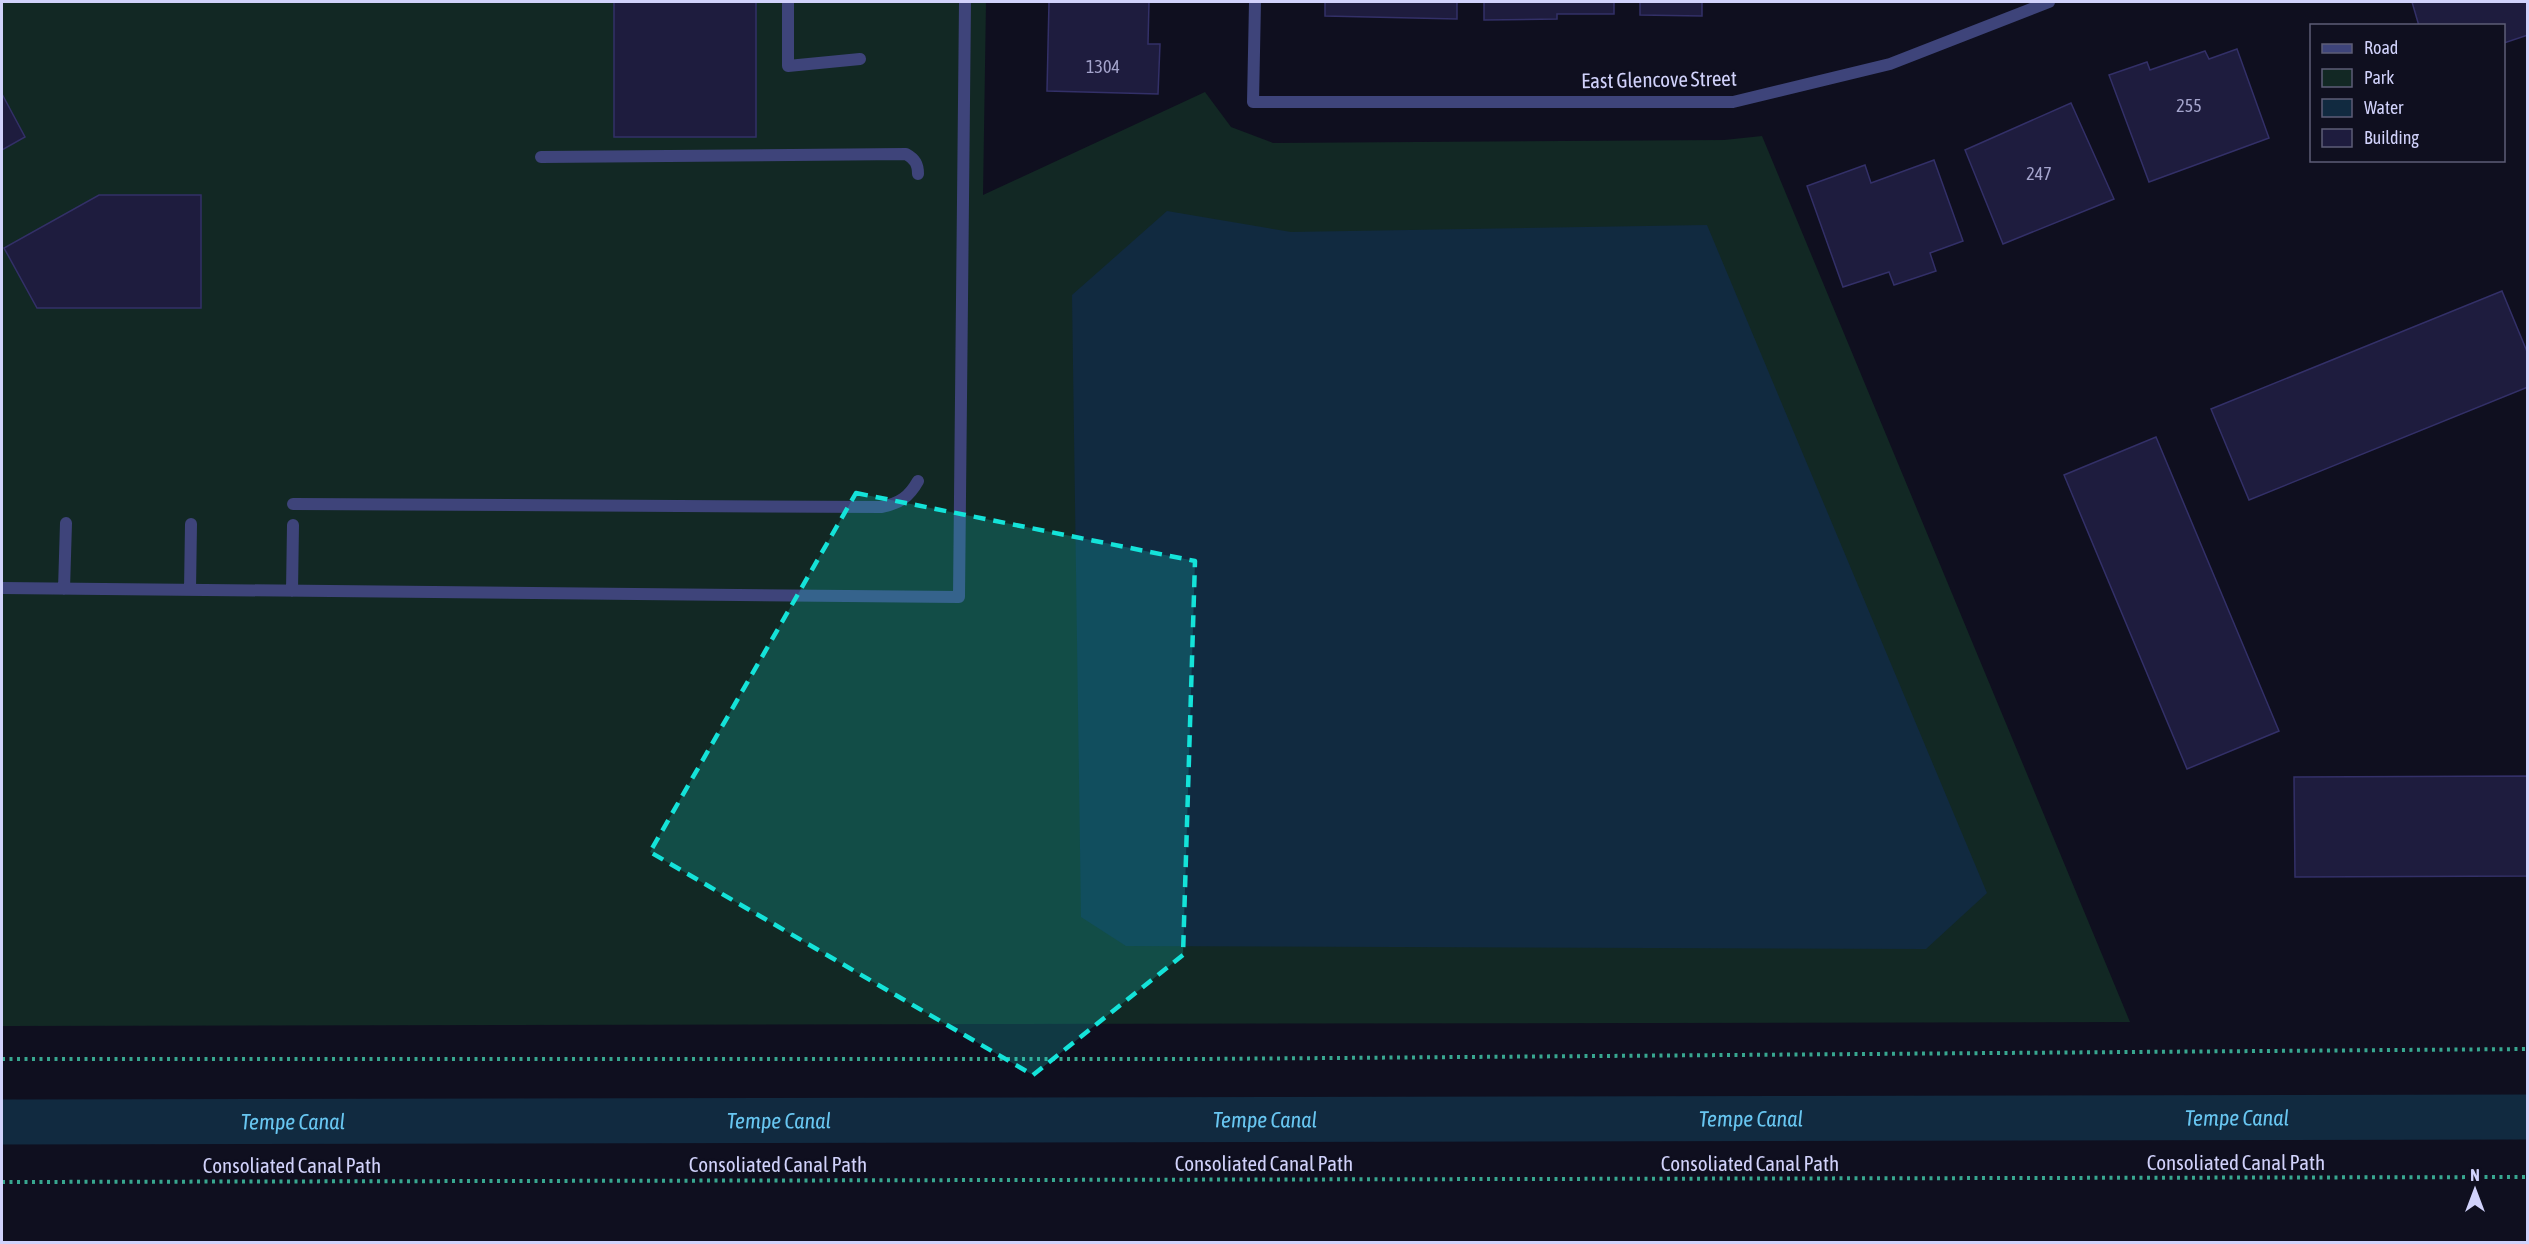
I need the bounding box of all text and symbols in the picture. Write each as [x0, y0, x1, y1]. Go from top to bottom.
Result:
legend [2310, 24, 2505, 162]
text: Road [2364, 37, 2398, 58]
house number: 1304 [1086, 56, 1120, 77]
street label: East Glencove Street [1581, 66, 1737, 92]
text: Park [2364, 67, 2394, 88]
house number: 255 [2176, 95, 2202, 116]
text: Water [2364, 97, 2404, 118]
text: Building [2364, 127, 2419, 148]
house number: 247 [2026, 163, 2052, 184]
water label: Tempe Canal [2185, 1104, 2289, 1131]
water label: Tempe Canal [1699, 1105, 1803, 1132]
water label: Tempe Canal [1213, 1106, 1317, 1133]
water label: Tempe Canal [727, 1107, 831, 1134]
water label: Tempe Canal [241, 1108, 345, 1135]
street label: Consoliated Canal Path [2147, 1150, 2325, 1174]
street label: Consoliated Canal Path [1175, 1151, 1353, 1175]
street label: Consoliated Canal Path [1661, 1151, 1839, 1175]
street label: Consoliated Canal Path [689, 1152, 867, 1176]
street label: Consoliated Canal Path [203, 1153, 381, 1177]
north arrow [2445, 1160, 2505, 1220]
text: N [2470, 1166, 2480, 1184]

